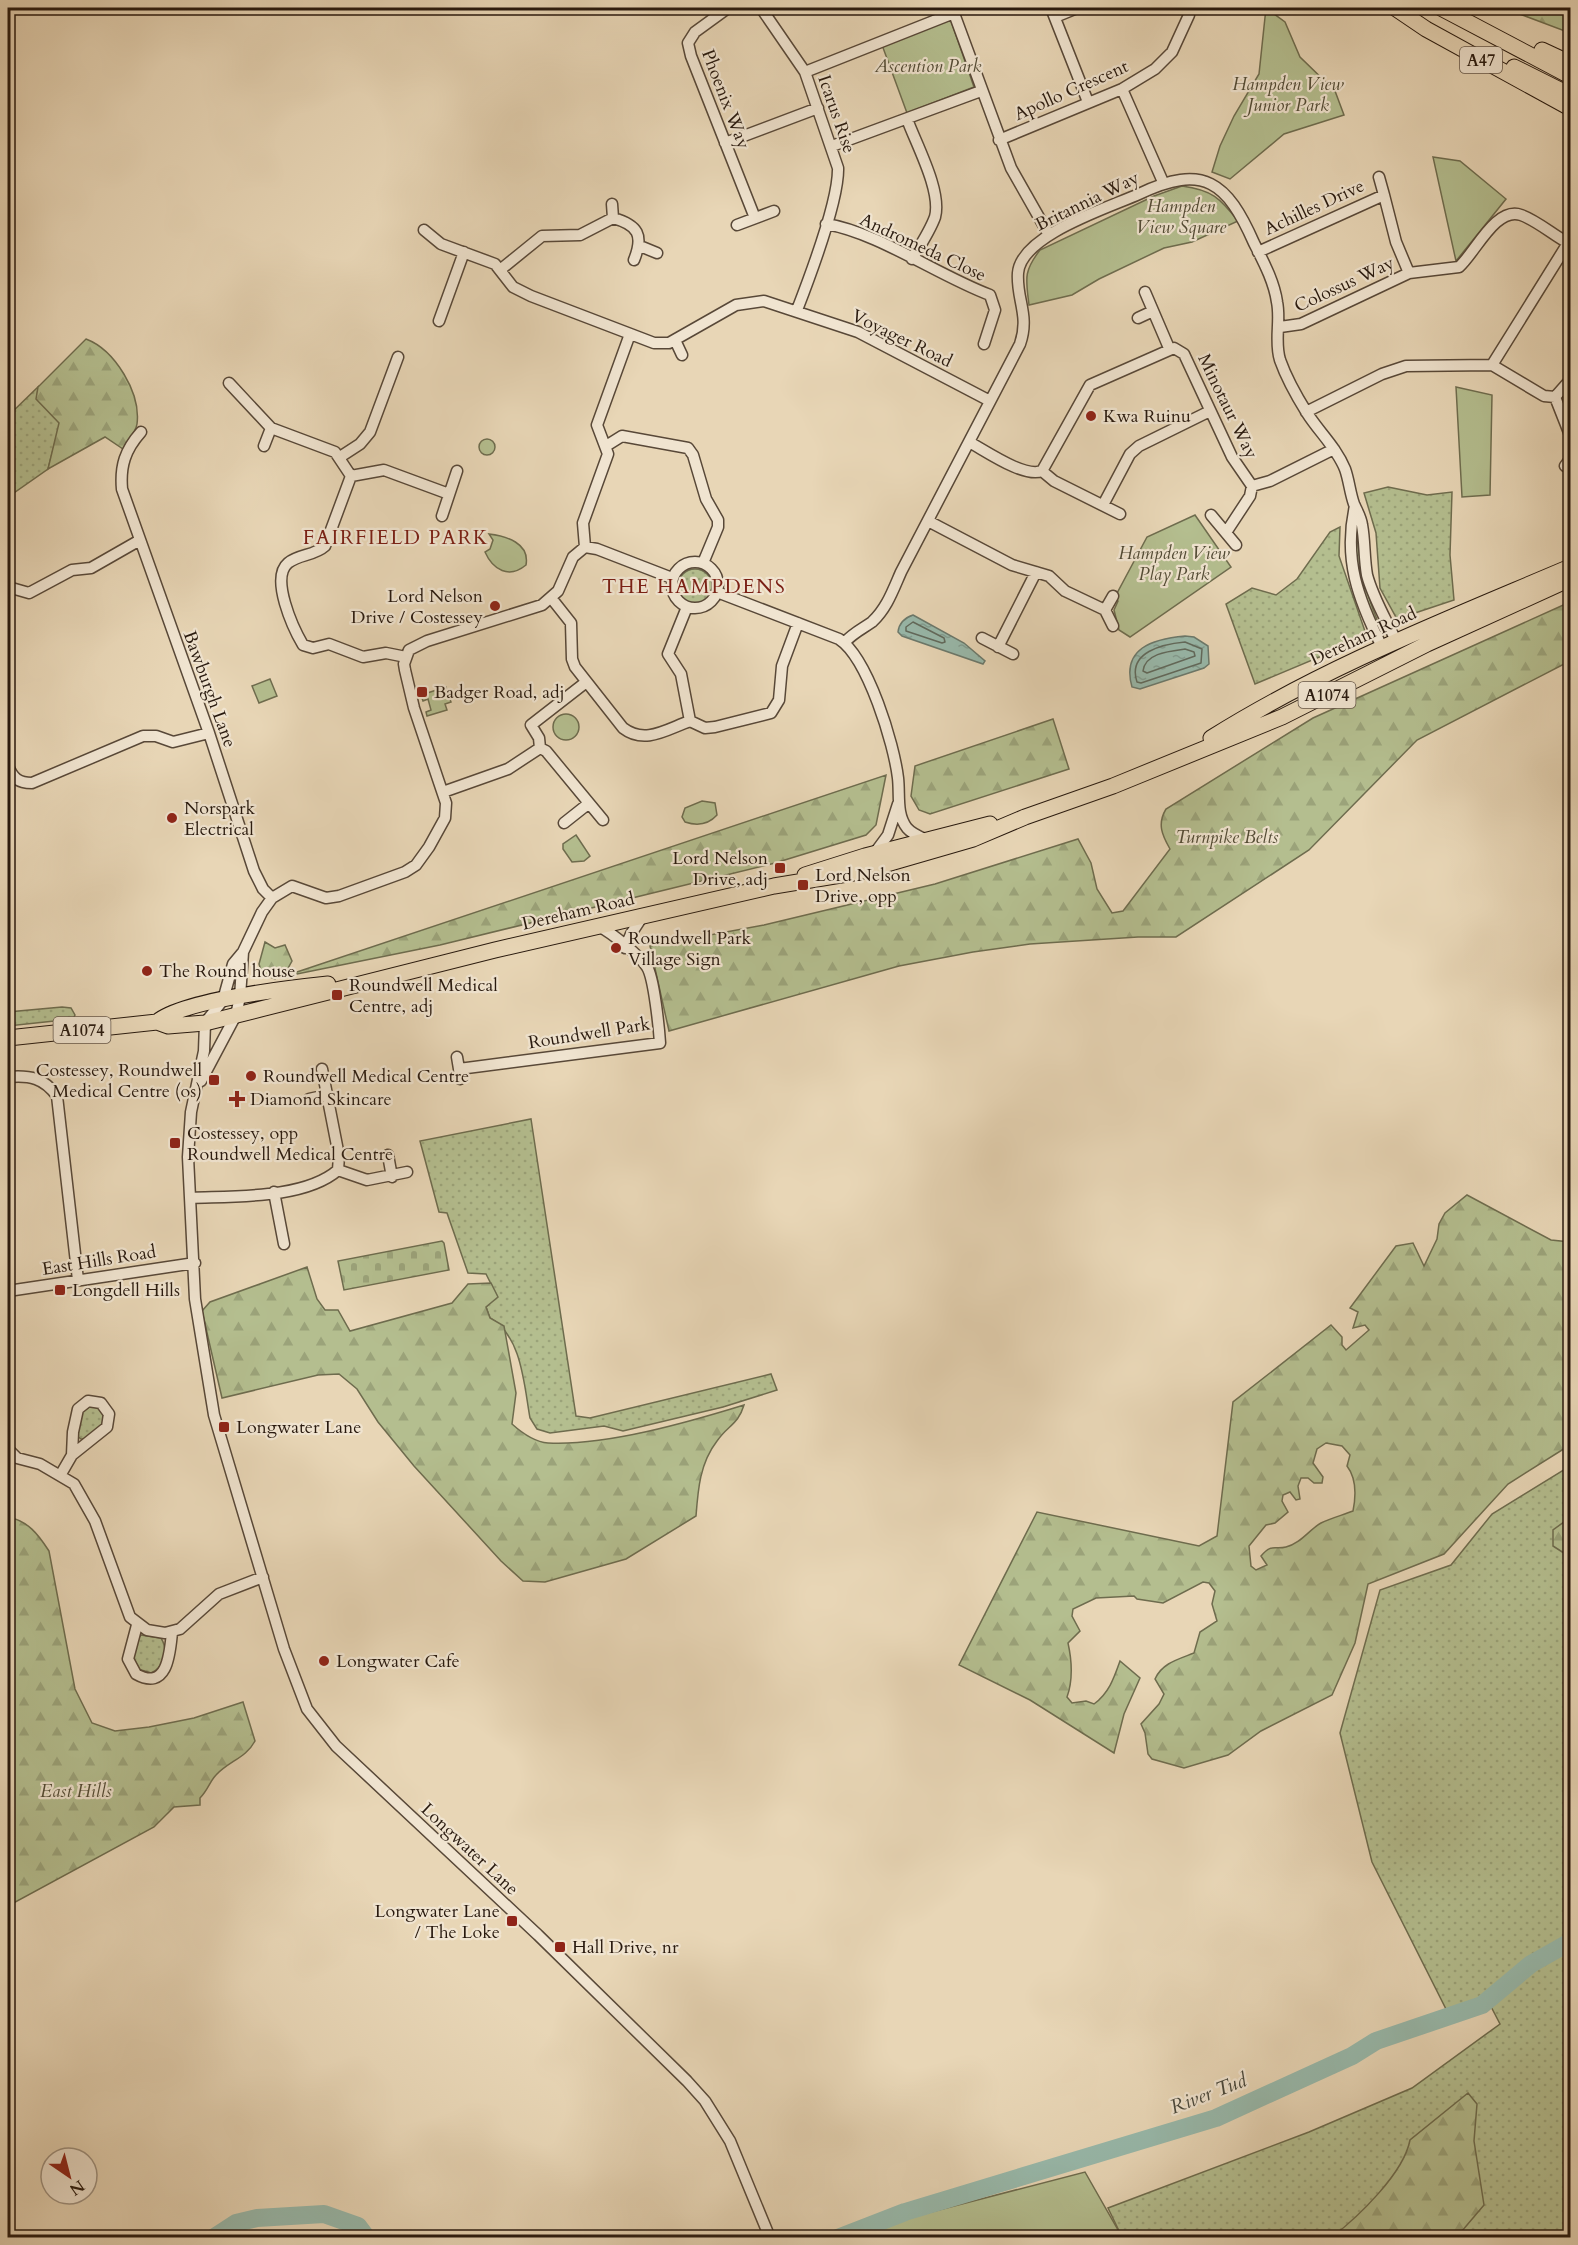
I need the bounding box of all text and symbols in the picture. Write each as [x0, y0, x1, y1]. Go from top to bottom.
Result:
street label: Phoenix Way [695, 46, 756, 153]
road number: A47 [1460, 47, 1502, 73]
park label: Ascention Park [874, 54, 981, 79]
street label: Apollo Crescent [1010, 54, 1133, 127]
street label: Icarus Rise [811, 72, 862, 157]
park label: Hampden View Junior Park [1232, 72, 1344, 118]
street label: Britannia Way [1031, 165, 1144, 237]
street label: Achilles Drive [1260, 173, 1368, 242]
park label: Hampden View Square [1136, 194, 1227, 240]
street label: Andromeda Close [856, 207, 990, 288]
street label: Colossus Way [1290, 250, 1399, 319]
street label: Voyager Road [847, 303, 957, 374]
street label: Minotaur Way [1191, 350, 1264, 463]
place label: Kwa Ruinu [1103, 404, 1191, 429]
marker: Kwa Ruinu [1084, 409, 1098, 423]
district label: FAIRFIELD PARK [303, 524, 489, 551]
park label: Hampden View Play Park [1118, 541, 1230, 587]
district label: THE HAMPDENS [602, 573, 786, 600]
place label: Lord Nelson Drive / Costessey [351, 584, 484, 630]
marker: Lord Nelson Drive / Costessey [488, 599, 502, 613]
street label: Dereham Road [1306, 601, 1421, 672]
street label: Bawburgh Lane [177, 627, 242, 751]
place label: Badger Road, adj [434, 680, 565, 705]
road number: A1074 [1298, 682, 1356, 708]
marker: Badger Road, adj [415, 685, 429, 699]
place label: Norspark Electrical [184, 796, 256, 842]
marker: Norspark Electrical [165, 811, 179, 825]
park label: Turnpike Belts [1176, 825, 1278, 850]
place label: Lord Nelson Drive, adj [672, 846, 769, 892]
marker: Lord Nelson Drive, adj [773, 861, 787, 875]
place label: Lord Nelson Drive, opp [815, 863, 911, 909]
marker: Lord Nelson Drive, opp [796, 878, 810, 892]
street label: Dereham Road [519, 886, 637, 937]
place label: Roundwell Park Village Sign [628, 926, 751, 972]
marker: Roundwell Park Village Sign [609, 941, 623, 955]
place label: The Round house [159, 959, 296, 984]
marker: The Round house [140, 964, 154, 978]
place label: Roundwell Medical Centre, adj [349, 973, 498, 1019]
marker: Roundwell Medical Centre, adj [330, 988, 344, 1002]
street label: Roundwell Park [526, 1011, 652, 1055]
road number: A1074 [54, 1017, 110, 1043]
place label: Costessey, Roundwell Medical Centre (os) [36, 1058, 202, 1104]
place label: Roundwell Medical Centre [263, 1064, 469, 1089]
marker: Roundwell Medical Centre [244, 1069, 258, 1083]
marker: Costessey, Roundwell Medical Centre (os) [207, 1073, 221, 1087]
place label: Diamond Skincare [250, 1087, 392, 1112]
marker: Diamond Skincare [228, 1090, 246, 1108]
place label: Costessey, opp Roundwell Medical Centre [187, 1121, 393, 1167]
marker: Costessey, opp Roundwell Medical Centre [168, 1136, 182, 1150]
street label: East Hills Road [40, 1239, 158, 1282]
place label: Longdell Hills [72, 1278, 180, 1303]
marker: Longdell Hills [53, 1283, 67, 1297]
place label: Longwater Lane [236, 1415, 361, 1440]
marker: Longwater Lane [217, 1420, 231, 1434]
place label: Longwater Cafe [336, 1649, 460, 1674]
marker: Longwater Cafe [317, 1654, 331, 1668]
park label: East Hills [40, 1779, 112, 1804]
street label: Longwater Lane [415, 1797, 524, 1901]
place label: Longwater Lane / The Loke [375, 1899, 500, 1945]
marker: Longwater Lane / The Loke [505, 1914, 519, 1928]
place label: Hall Drive, nr [572, 1935, 679, 1960]
marker: Hall Drive, nr [553, 1940, 567, 1954]
water label: River Tud [1166, 2066, 1252, 2120]
north arrow [39, 2146, 99, 2206]
text: N [65, 2174, 89, 2201]

